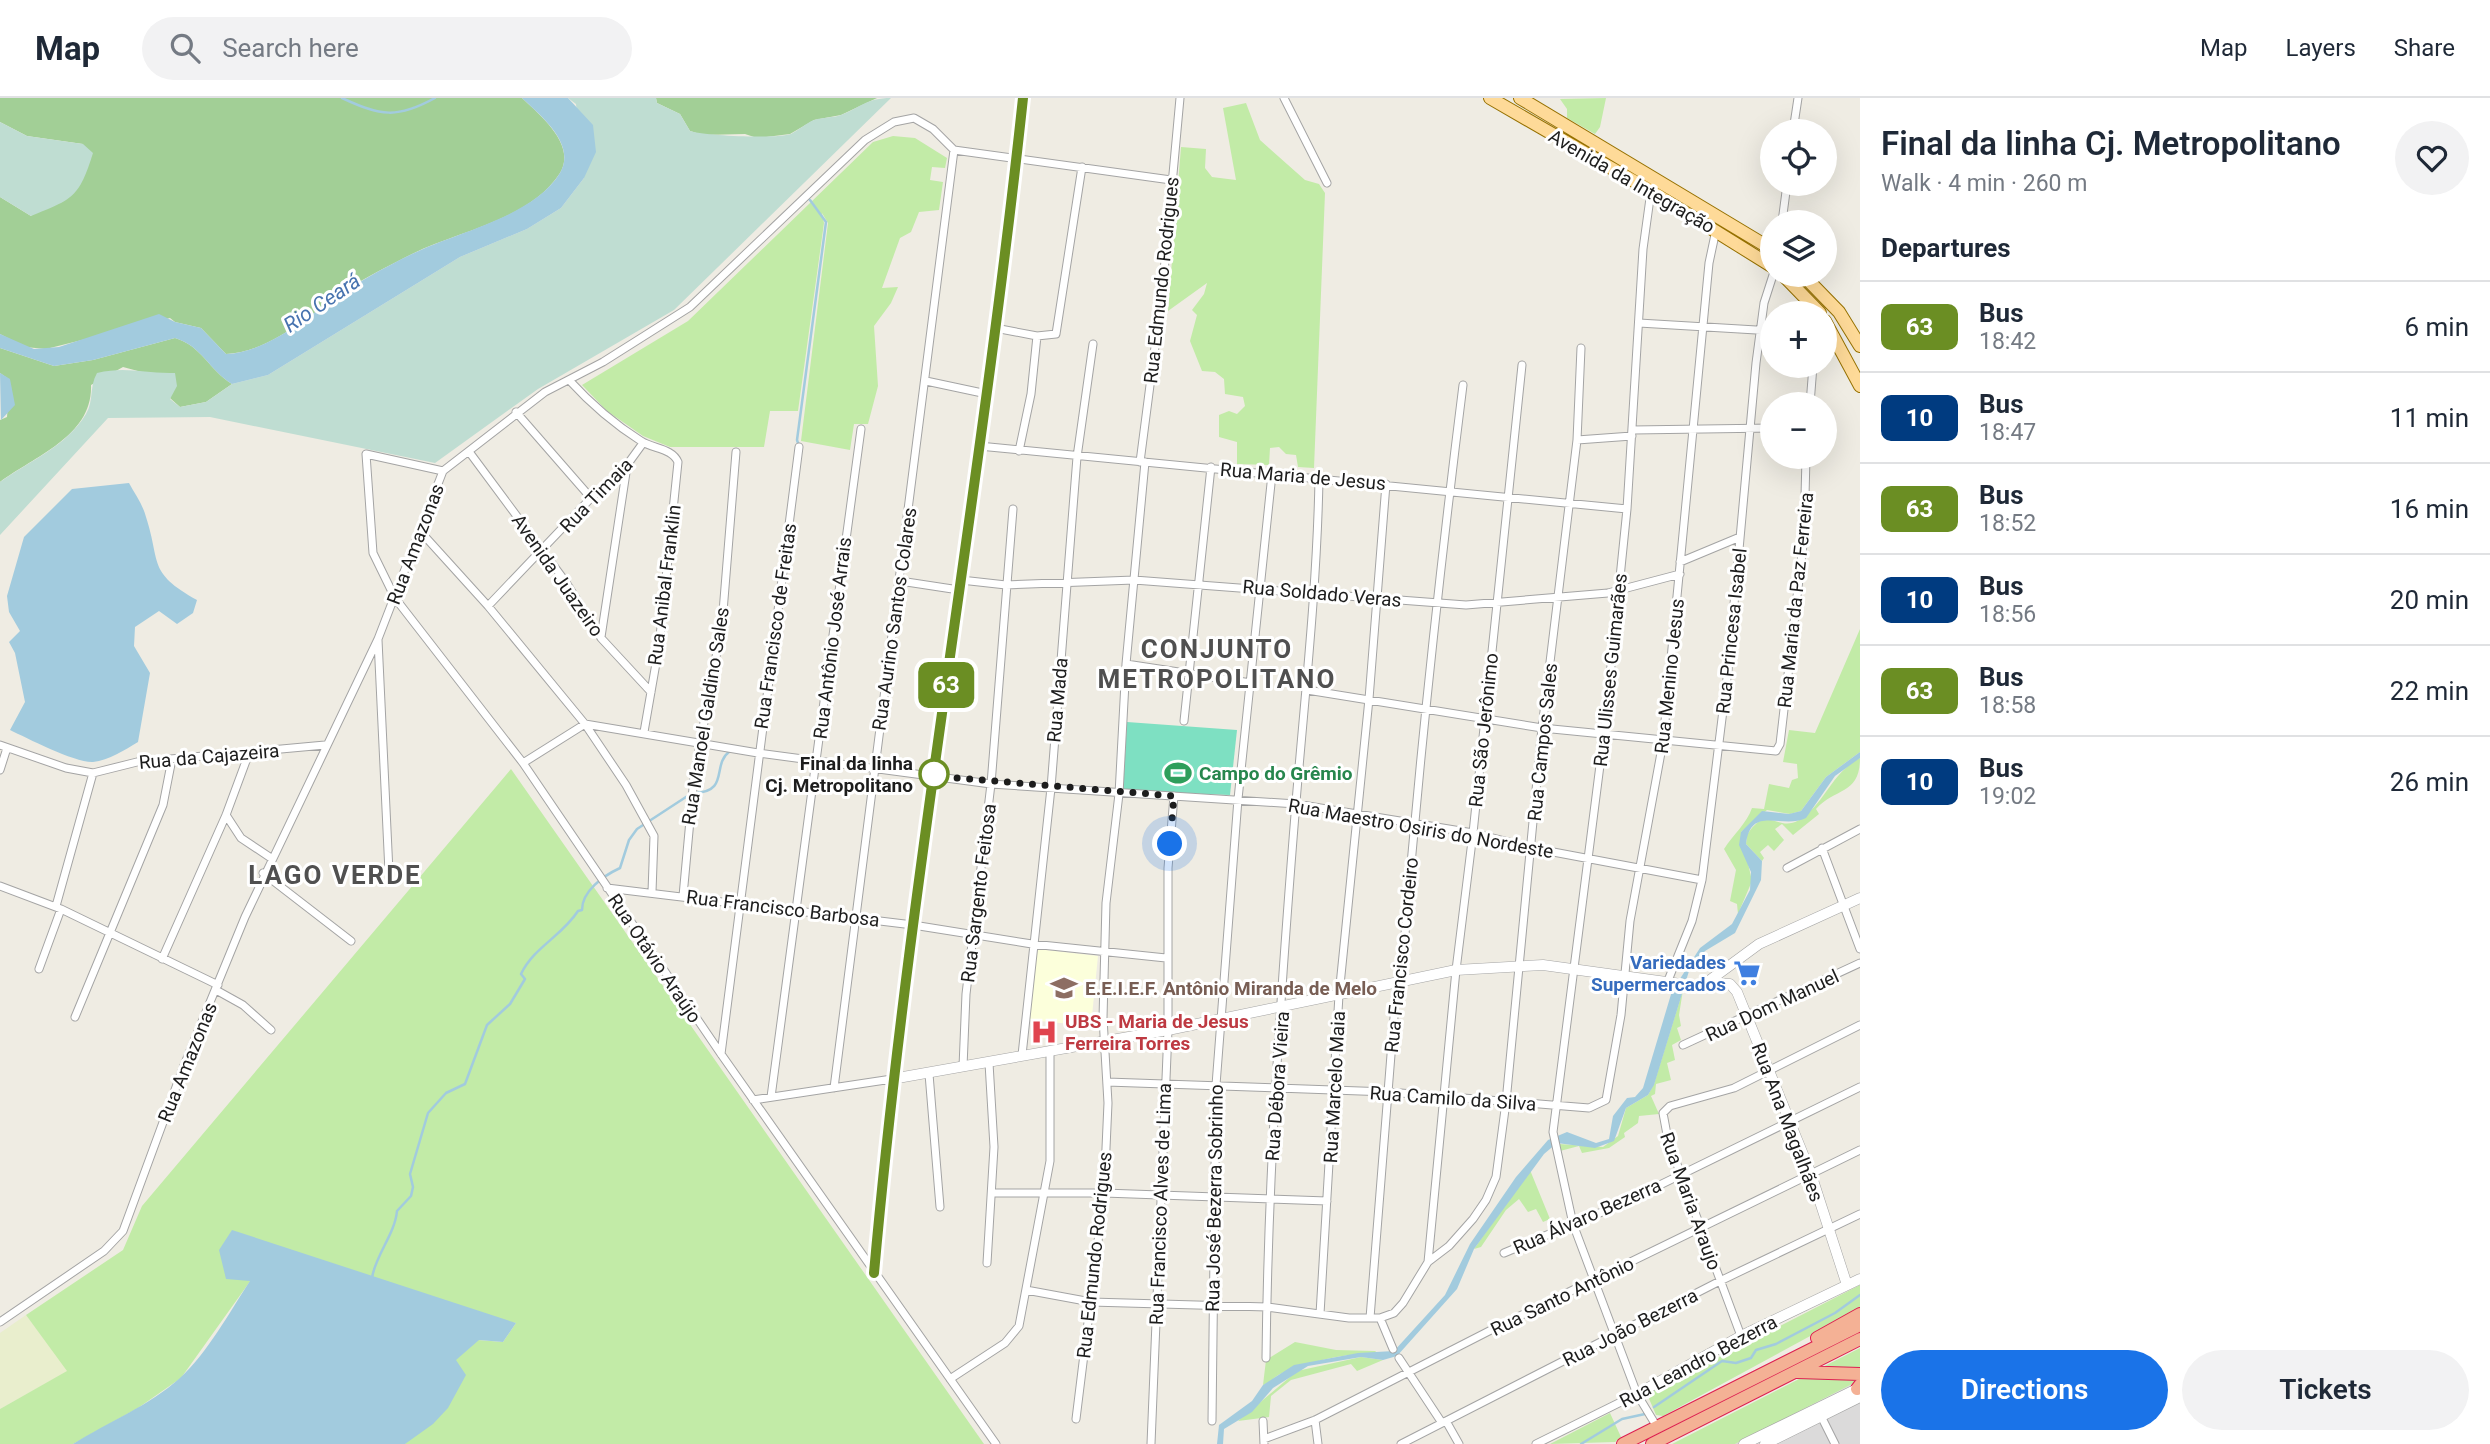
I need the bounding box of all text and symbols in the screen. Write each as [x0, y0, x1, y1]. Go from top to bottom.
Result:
search box [142, 17, 632, 80]
text: Map [35, 29, 100, 68]
icon: search [166, 29, 204, 67]
text: Search here [222, 33, 359, 63]
text: Map [2200, 34, 2248, 62]
text: Layers [2286, 34, 2356, 62]
text: Share [2394, 34, 2455, 62]
map controls [1760, 119, 1837, 469]
button: locate [1760, 119, 1837, 196]
button: heart [2395, 121, 2469, 195]
text: Final da linha Cj. Metropolitano [1881, 124, 2341, 163]
street label: Avenida da Integração [1545, 125, 1719, 238]
text: Walk · 4 min · 260 m [1881, 170, 2087, 197]
street label: Rua Edmundo Rodrigues [1139, 176, 1184, 385]
button: layers [1760, 210, 1837, 287]
text: Departures [1881, 233, 2011, 263]
water label: Rio Ceará [279, 269, 365, 337]
text: Bus [1979, 298, 2024, 328]
button: + [1760, 301, 1837, 378]
text: 6 min [2404, 312, 2469, 342]
text: 63 [1906, 313, 1933, 341]
text: 18:42 [1979, 328, 2036, 355]
text: Bus [1979, 389, 2024, 419]
button: − [1760, 392, 1837, 469]
text: 11 min [2390, 403, 2469, 433]
text: 10 [1906, 404, 1933, 432]
text: 18:47 [1979, 419, 2036, 446]
street label: Rua Timaia [555, 453, 638, 537]
street label: Rua Maria de Jesus [1219, 458, 1387, 495]
text: Bus [1979, 480, 2024, 510]
street label: Rua Amazonas [382, 481, 449, 608]
street label: Rua Maria da Paz Ferreira [1773, 491, 1818, 709]
text: 16 min [2390, 494, 2469, 524]
text: 63 [1906, 495, 1933, 523]
street label: Rua Anibal Franklin [643, 503, 686, 667]
street label: Rua Aurino Santos Colares [867, 506, 922, 732]
street label: Avenida Juazeiro [507, 510, 608, 641]
text: 18:52 [1979, 510, 2036, 537]
street label: Rua Francisco de Freitas [750, 522, 801, 730]
street label: Rua Antônio José Arrais [809, 536, 856, 740]
street label: Rua Princesa Isabel [1711, 547, 1752, 715]
text: Bus [1979, 571, 2024, 601]
street label: Rua Ulisses Guimarães [1589, 572, 1632, 768]
street label: Rua Soldado Veras [1242, 575, 1402, 612]
text: 20 min [2390, 585, 2469, 615]
text: 10 [1906, 586, 1933, 614]
street label: Rua Menino Jesus [1650, 597, 1689, 755]
text: 18:56 [1979, 601, 2036, 628]
street label: Rua Manoel Galdino Sales [677, 605, 734, 827]
district label: CONJUNTO METROPOLITANO [1098, 634, 1336, 694]
street label: Rua São Jerônimo [1464, 652, 1503, 808]
street label: Rua Mada [1042, 657, 1073, 743]
line badge: 63 [914, 662, 978, 708]
street label: Rua Campos Sales [1523, 662, 1562, 822]
text: Bus [1979, 662, 2024, 692]
text: 63 [932, 671, 960, 699]
text: 22 min [2390, 676, 2469, 706]
text: 63 [1906, 677, 1933, 705]
text: 18:58 [1979, 692, 2036, 719]
street label: Rua da Cajazeira [138, 739, 280, 774]
place label: Final da linha Cj. Metropolitano [765, 752, 913, 797]
text: Bus [1979, 753, 2024, 783]
sports icon: Campo do Grêmio [1163, 758, 1193, 788]
marker: Final da linha Cj. Metropolitano [919, 759, 949, 789]
place label: Campo do Grêmio [1199, 762, 1353, 785]
text: 26 min [2390, 767, 2469, 797]
text: 10 [1906, 768, 1933, 796]
text: 19:02 [1979, 783, 2036, 810]
street label: Rua Maestro Osiris do Nordeste [1286, 794, 1555, 863]
street label: Rua Sargento Feitosa [956, 802, 1001, 984]
your location [1152, 826, 1187, 861]
street label: Rua Francisco Cordeiro [1380, 856, 1423, 1054]
district label: LAGO VERDE [248, 860, 422, 890]
street label: Rua Francisco Barbosa [685, 885, 881, 932]
street label: Rua Otávio Araújo [603, 889, 706, 1027]
place label: Variedades Supermercados [1591, 951, 1726, 996]
supermarket icon: Variedades Supermercados [1732, 958, 1762, 988]
street label: Rua Dom Manuel [1702, 964, 1843, 1046]
school or university icon: E.E.I.E.F. Antônio Miranda de Melo [1049, 973, 1079, 1003]
place label: E.E.I.E.F. Antônio Miranda de Melo [1085, 977, 1377, 1000]
street label: Rua Amazonas [153, 999, 222, 1126]
place label: UBS - Maria de Jesus Ferreira Torres [1065, 1010, 1249, 1055]
street label: Rua Débora Vieira [1261, 1010, 1294, 1162]
street label: Rua Marcelo Maia [1319, 1010, 1350, 1164]
hospital icon: UBS - Maria de Jesus Ferreira Torres [1029, 1017, 1059, 1047]
street label: Rua Ana Magalhães [1747, 1039, 1828, 1205]
street label: Rua Camilo da Silva [1369, 1081, 1537, 1116]
street label: Rua Francisco Alves de Lima [1145, 1083, 1176, 1325]
street label: Rua José Bezerra Sobrinho [1201, 1084, 1228, 1312]
street label: Rua Maria Araujo [1655, 1129, 1726, 1273]
street label: Rua Edmundo Rodrigues [1072, 1151, 1117, 1360]
street label: Rua Álvaro Bezerra [1510, 1174, 1665, 1259]
street label: Rua Santo Antônio [1487, 1252, 1638, 1341]
street label: Rua João Bezerra [1559, 1283, 1702, 1371]
street label: Rua Leandro Bezerra [1616, 1310, 1781, 1413]
button: Directions [1881, 1350, 2168, 1430]
button: Tickets [2182, 1350, 2469, 1430]

